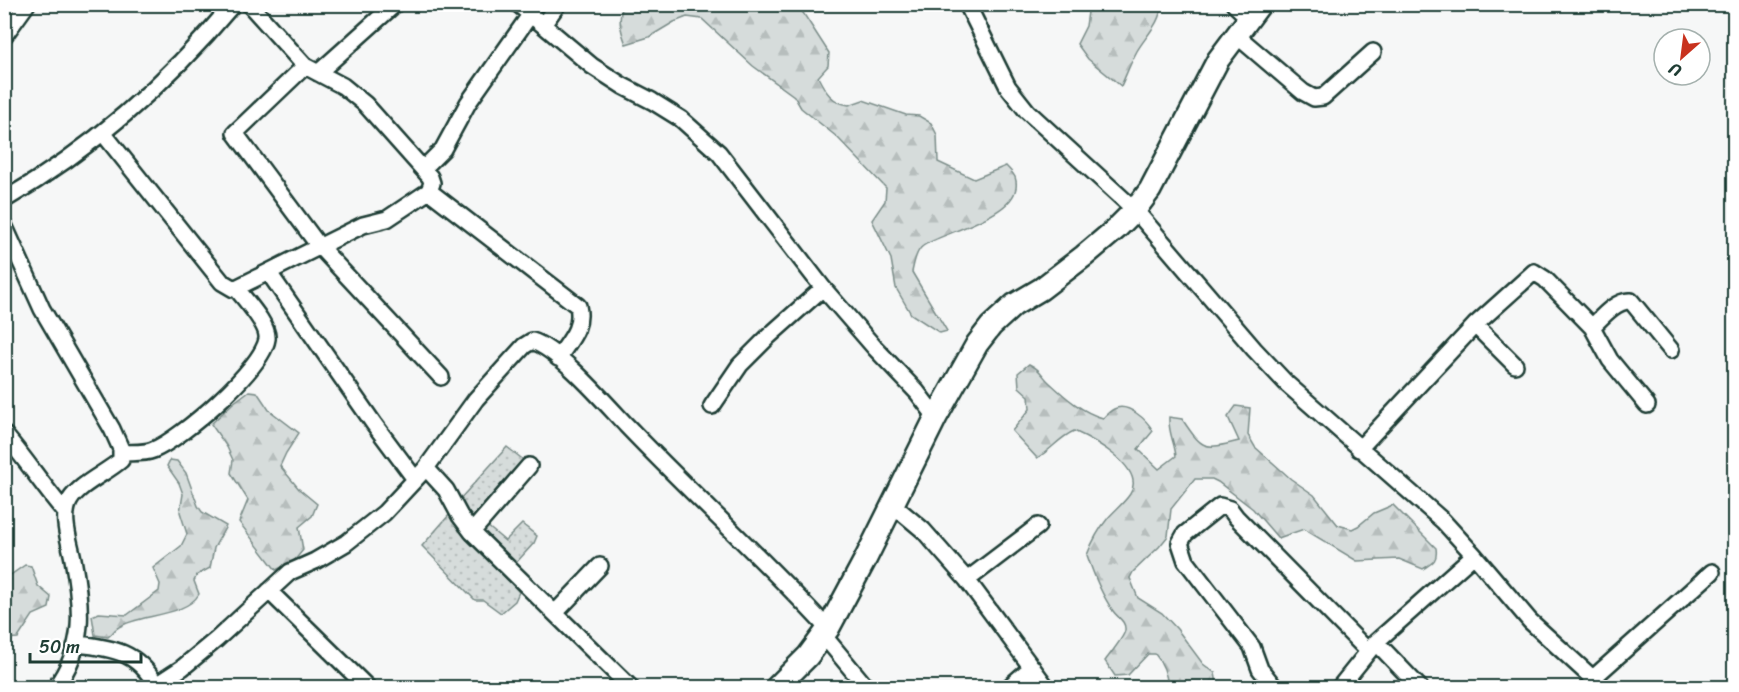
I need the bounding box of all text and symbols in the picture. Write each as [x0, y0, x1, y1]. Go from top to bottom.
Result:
north arrow [1652, 27, 1712, 87]
text: U [1662, 54, 1687, 85]
scale bar [30, 626, 141, 664]
text: 50 m [39, 631, 80, 663]

